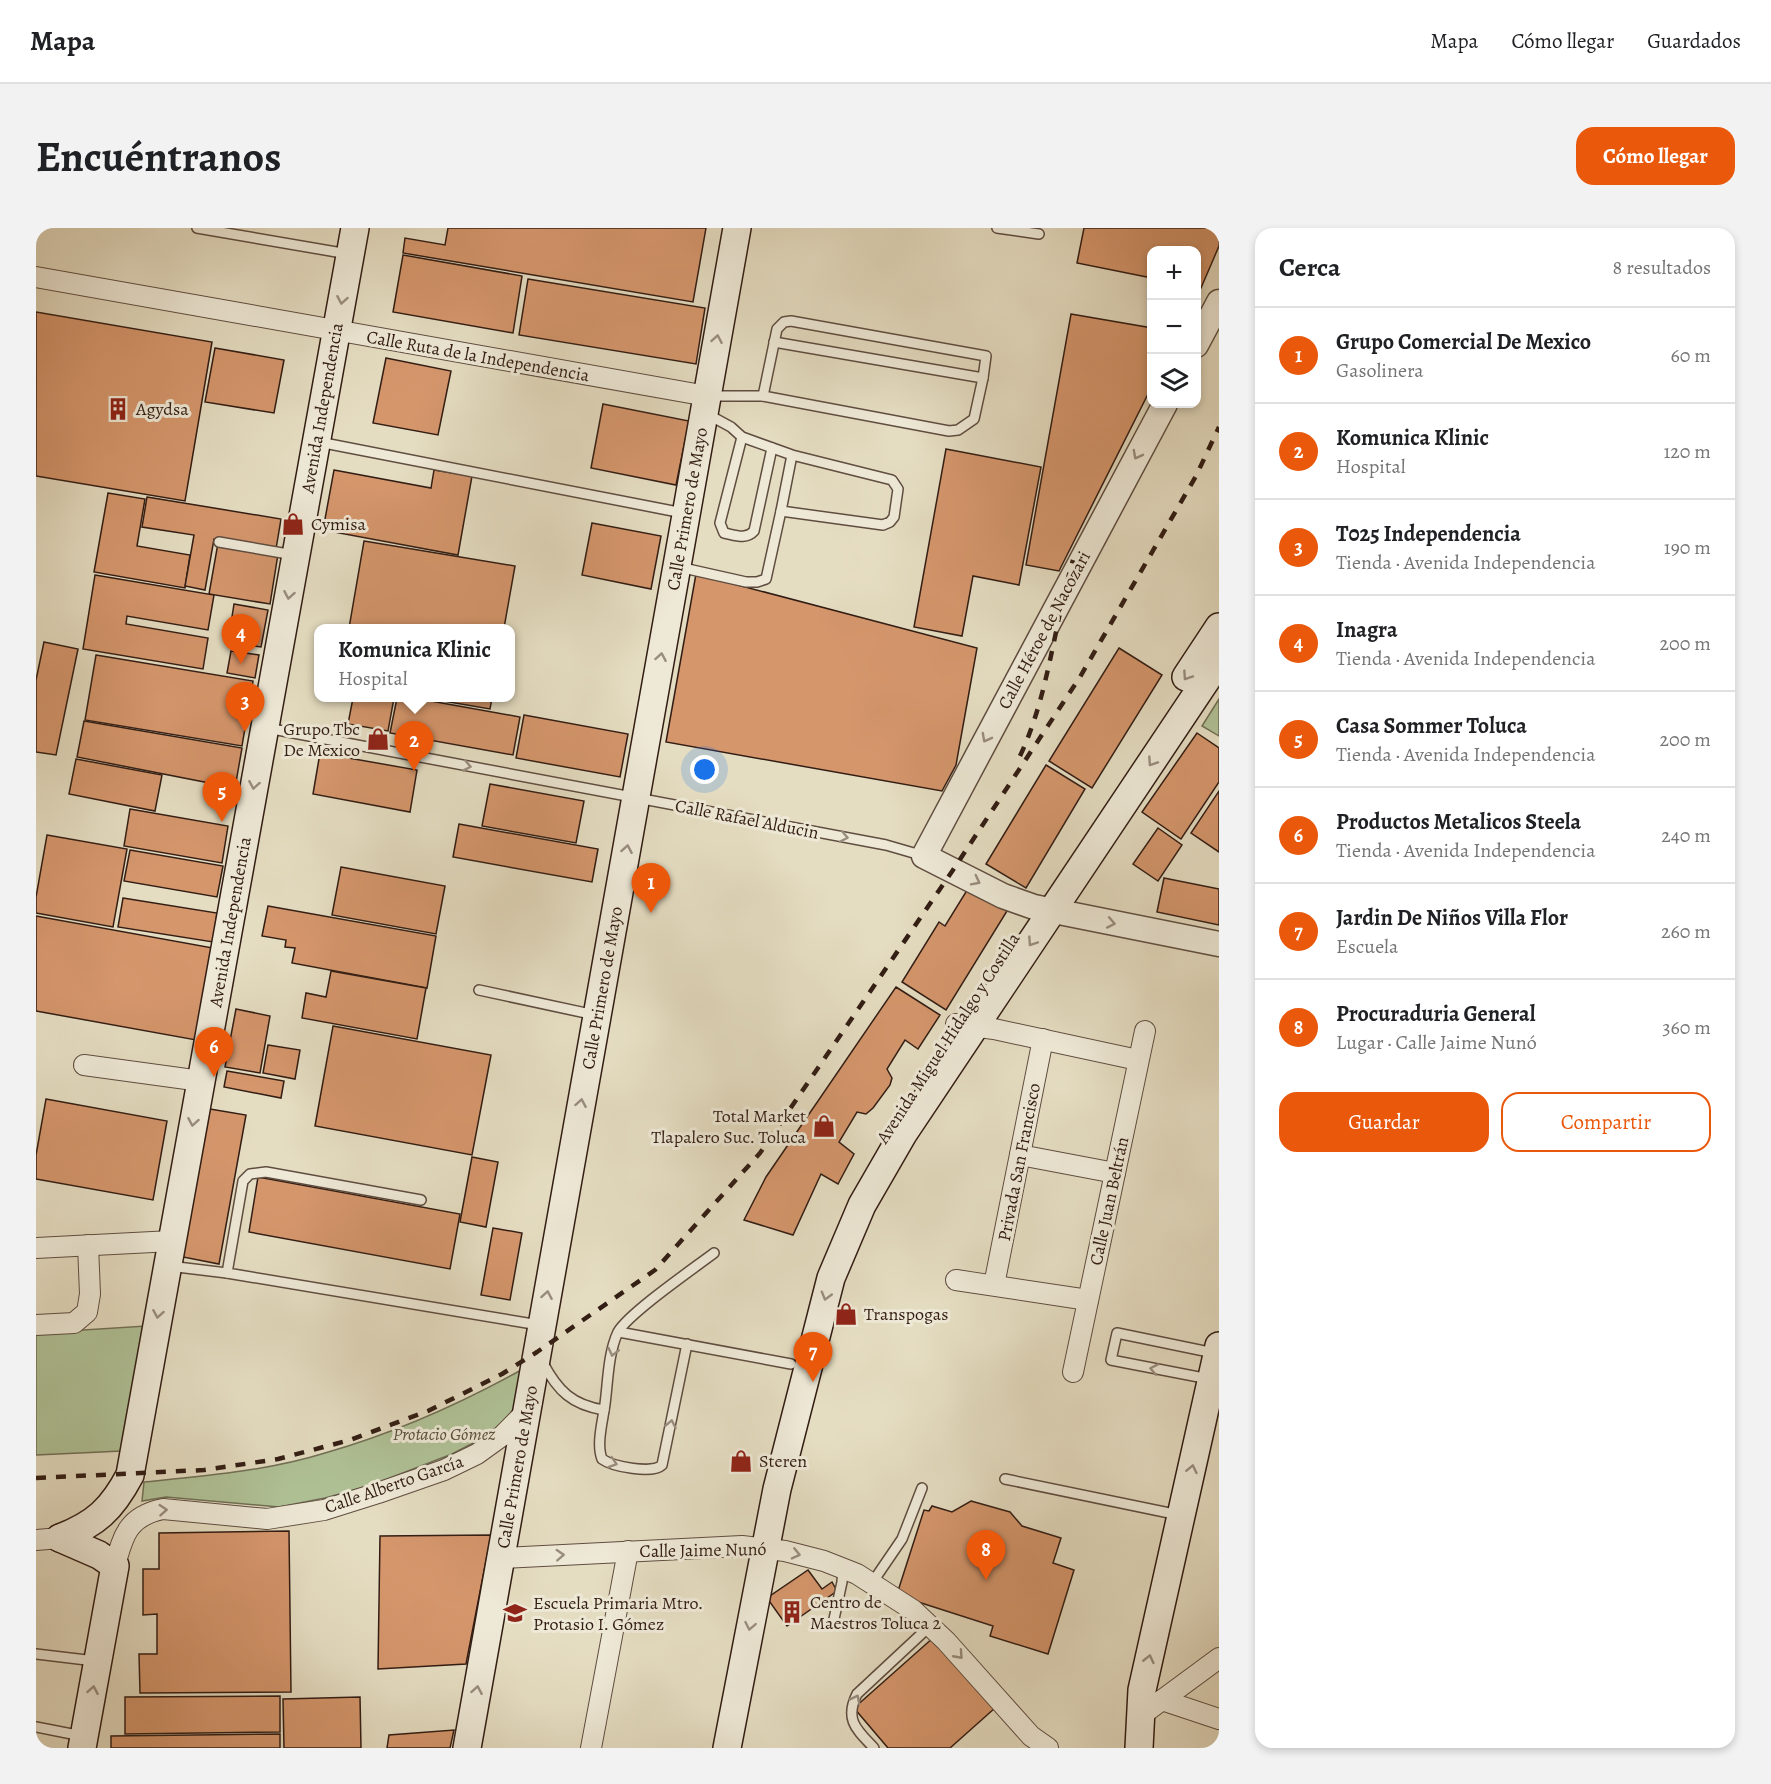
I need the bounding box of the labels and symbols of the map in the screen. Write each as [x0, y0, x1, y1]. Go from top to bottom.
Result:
one-way arrow [336, 294, 349, 304]
street label: Avenida Independencia [295, 320, 349, 496]
street label: Calle Ruta de la Independencia [365, 325, 592, 388]
one-way arrow [710, 334, 723, 344]
building icon: Agydsa [105, 396, 131, 422]
place label: Agydsa [135, 397, 189, 421]
street label: Calle Primero de Mayo [661, 426, 713, 592]
one-way arrow [1133, 449, 1145, 460]
shop icon: Cymisa [280, 511, 306, 537]
place label: Cymisa [311, 512, 366, 536]
street label: Calle Héroe de Nacozari [992, 547, 1096, 713]
one-way arrow [283, 589, 296, 599]
pin: 4 [222, 614, 260, 664]
one-way arrow [654, 652, 666, 661]
one-way arrow [1182, 670, 1194, 680]
pin: 3 [226, 682, 264, 732]
place label: Grupo Tbc De Mexico [283, 717, 360, 762]
pin: 2 [394, 722, 434, 771]
shop icon: Grupo Tbc De Mexico [365, 726, 391, 752]
one-way arrow [982, 732, 993, 743]
your location [690, 755, 719, 784]
one-way arrow [1148, 755, 1159, 766]
one-way arrow [461, 759, 471, 772]
pin: 5 [202, 772, 242, 822]
one-way arrow [248, 780, 261, 790]
street label: Calle Rafael Alducin [673, 793, 821, 845]
one-way arrow [839, 830, 849, 843]
street label: Avenida Independencia [203, 834, 257, 1010]
one-way arrow [620, 844, 632, 853]
pin: 1 [632, 864, 670, 913]
one-way arrow [970, 874, 981, 886]
street label: Calle Primero de Mayo [576, 905, 628, 1071]
one-way arrow [1106, 916, 1116, 929]
street label: Avenida Miguel Hidalgo y Costilla [870, 927, 1026, 1149]
one-way arrow [1028, 935, 1039, 946]
pin: 6 [194, 1028, 234, 1077]
street label: Privada San Francisco [992, 1081, 1046, 1243]
one-way arrow [574, 1098, 587, 1108]
place label: Total Market Tlapalero Suc. Toluca [651, 1104, 807, 1149]
shop icon: Total Market Tlapalero Suc. Toluca [811, 1113, 837, 1139]
one-way arrow [187, 1117, 200, 1127]
street label: Calle Juan Beltrán [1084, 1134, 1134, 1268]
one-way arrow [540, 1290, 553, 1300]
one-way arrow [821, 1290, 833, 1301]
shop icon: Transpogas [833, 1301, 859, 1327]
place label: Transpogas [864, 1302, 948, 1326]
one-way arrow [153, 1309, 165, 1318]
pin: 7 [794, 1332, 832, 1382]
one-way arrow [608, 1346, 621, 1356]
one-way arrow [1149, 1363, 1159, 1376]
street label: Calle Primero de Mayo [491, 1384, 543, 1550]
one-way arrow [664, 1419, 677, 1429]
park label: Protacio Gómez [393, 1422, 496, 1446]
shop icon: Steren [728, 1448, 754, 1474]
street label: Calle Alberto García [321, 1449, 467, 1519]
place label: Steren [759, 1449, 807, 1473]
one-way arrow [607, 1456, 618, 1468]
one-way arrow [1185, 1464, 1198, 1474]
one-way arrow [159, 1504, 168, 1517]
pin: 8 [966, 1530, 1006, 1580]
street label: Calle Jaime Nunó [639, 1537, 767, 1563]
one-way arrow [791, 1546, 801, 1559]
one-way arrow [556, 1549, 565, 1562]
place label: Centro de Maestros Toluca 2 [810, 1590, 941, 1635]
place label: Escuela Primaria Mtro. Protasio I. Gómez [533, 1591, 703, 1636]
building icon: Centro de Maestros Toluca 2 [779, 1599, 805, 1625]
school or university icon: Escuela Primaria Mtro. Protasio I. Gómez [502, 1600, 528, 1626]
one-way arrow [744, 1621, 757, 1631]
one-way arrow [952, 1648, 963, 1659]
one-way arrow [1141, 1654, 1154, 1664]
one-way arrow [86, 1686, 98, 1695]
one-way arrow [471, 1686, 483, 1695]
one-way arrow [849, 1694, 861, 1705]

